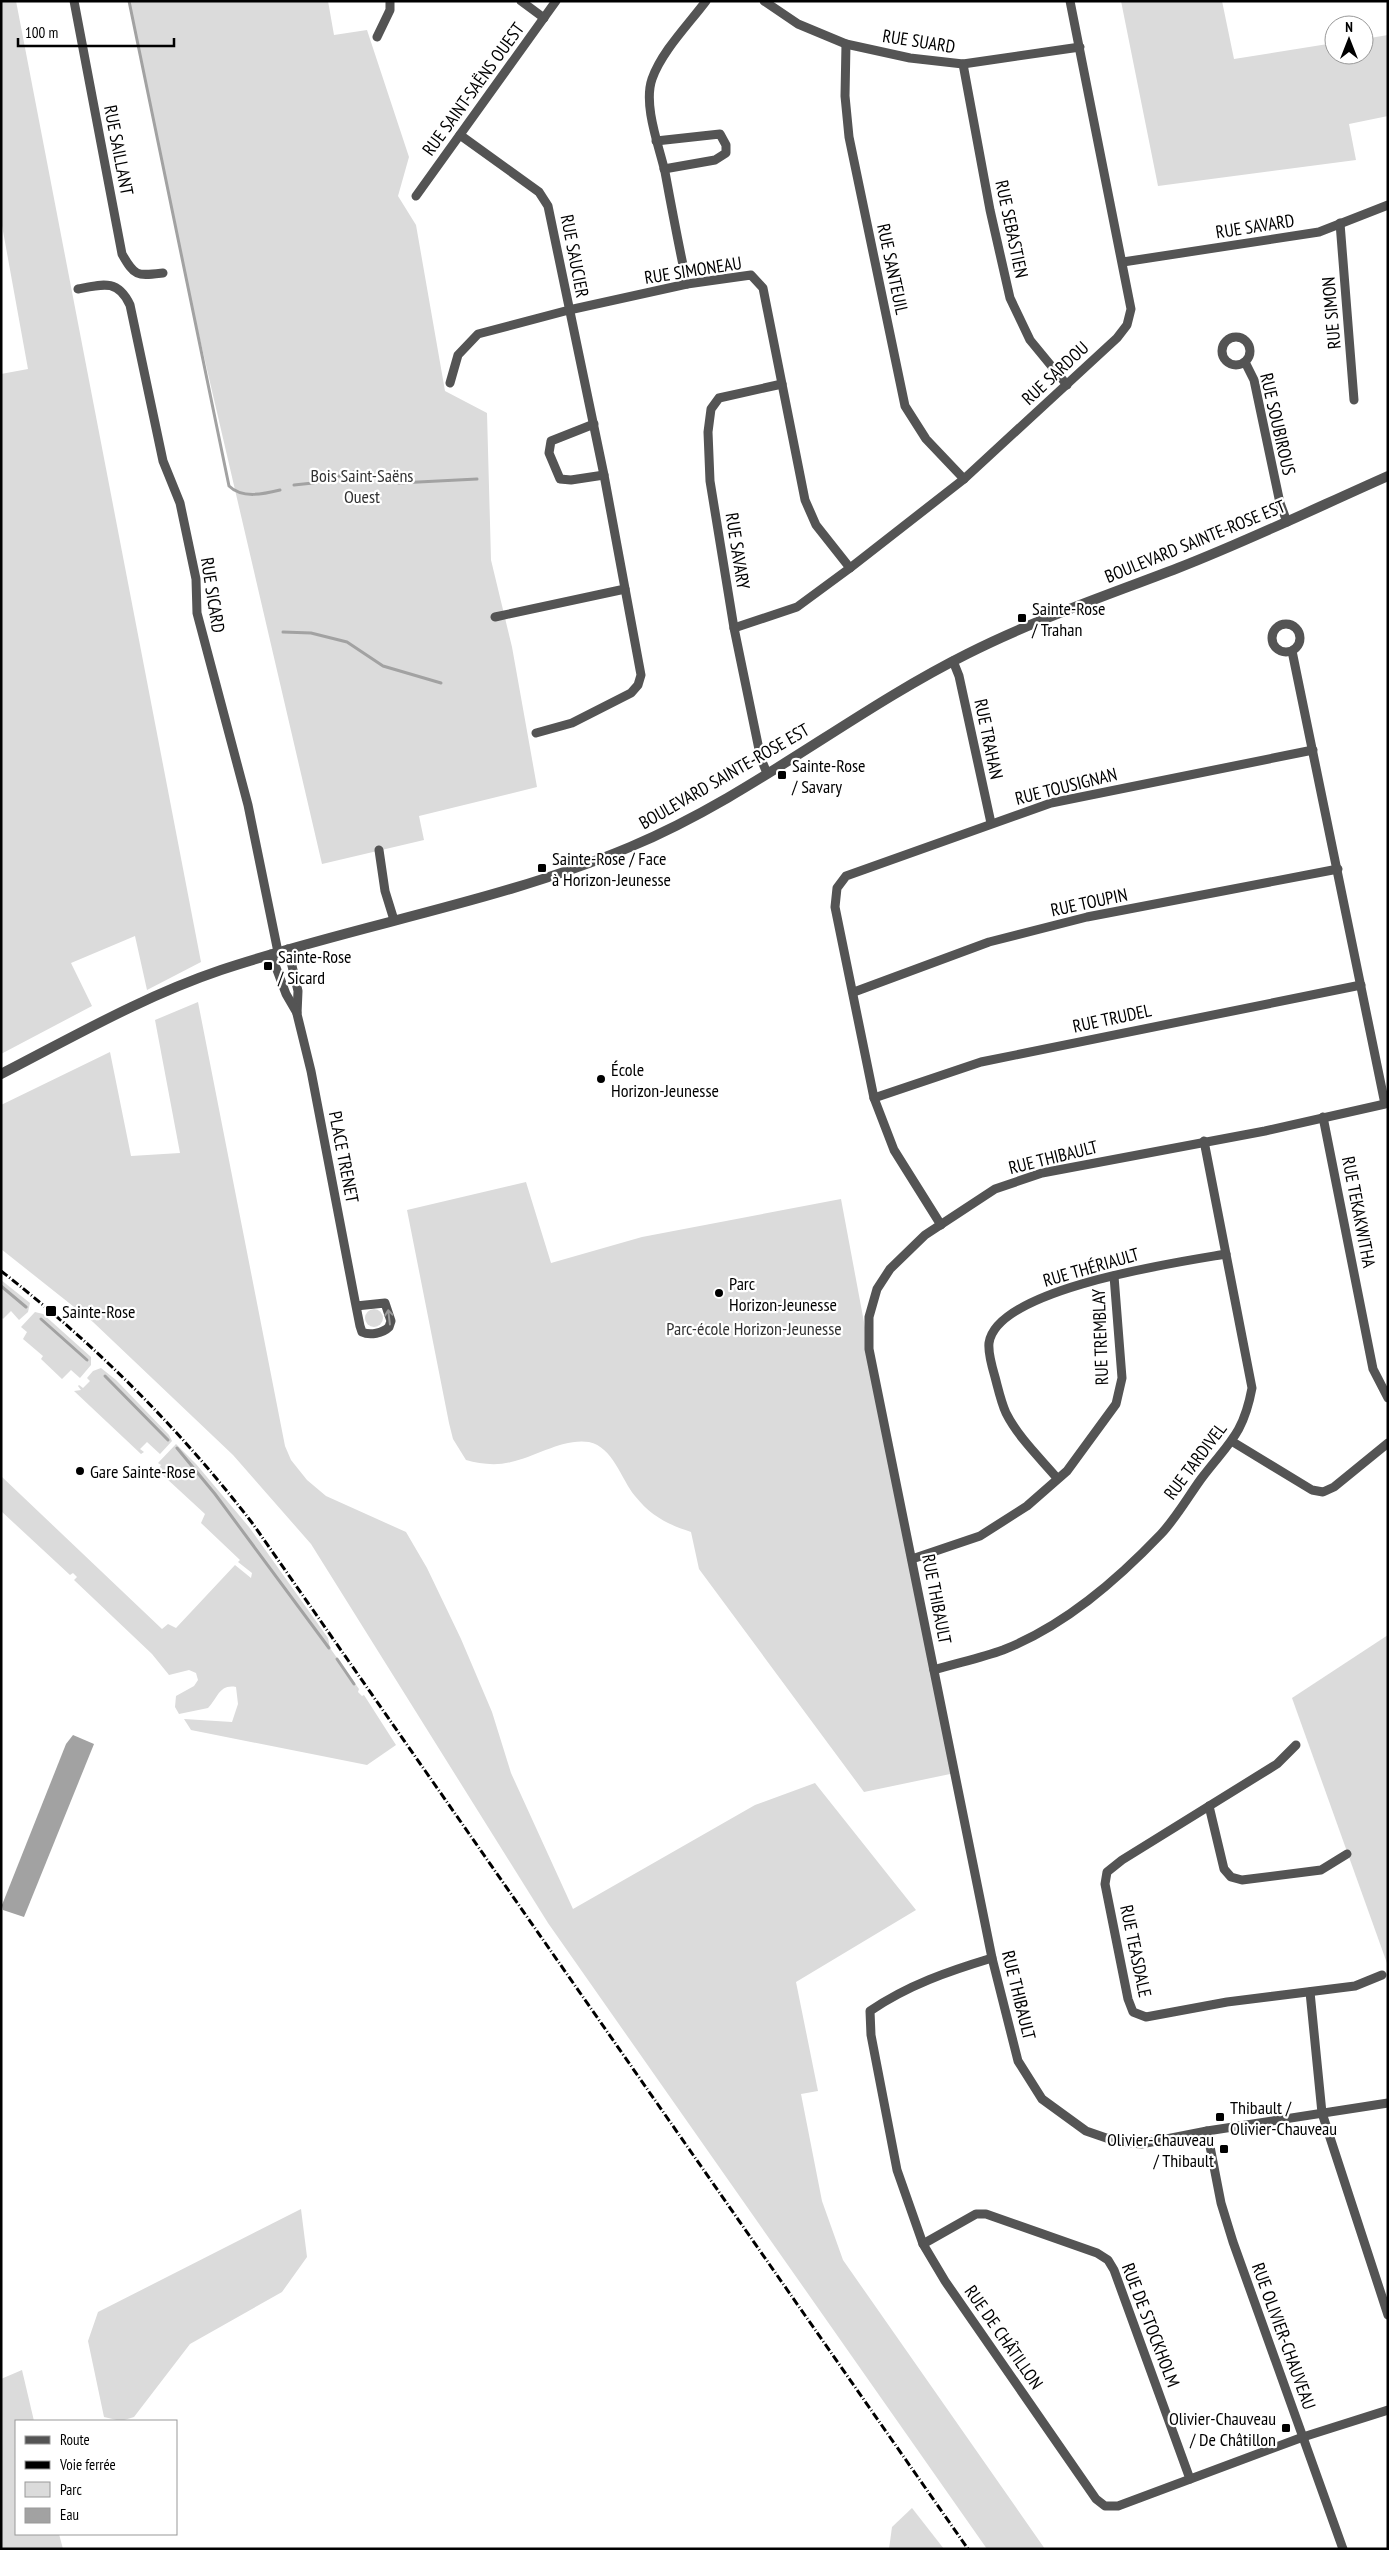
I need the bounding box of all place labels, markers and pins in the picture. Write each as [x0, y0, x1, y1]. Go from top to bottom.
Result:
place label: Sainte-Rose / Trahan [1031, 597, 1105, 641]
marker: Sainte-Rose / Trahan [1016, 612, 1028, 624]
place label: Sainte-Rose / Savary [791, 754, 865, 798]
marker: Sainte-Rose / Savary [776, 769, 788, 781]
place label: Sainte-Rose / Face à Horizon-Jeunesse [552, 847, 671, 891]
marker: Sainte-Rose / Face à Horizon-Jeunesse [536, 862, 548, 874]
place label: Sainte-Rose / Sicard [277, 945, 351, 989]
marker: Sainte-Rose / Sicard [262, 960, 274, 972]
place label: École Horizon-Jeunesse [611, 1058, 719, 1102]
marker: École Horizon-Jeunesse [595, 1073, 607, 1085]
place label: Parc Horizon-Jeunesse [729, 1272, 837, 1316]
marker: Parc Horizon-Jeunesse [713, 1287, 725, 1299]
place label: Sainte-Rose [62, 1300, 135, 1323]
marker: Sainte-Rose [44, 1304, 58, 1318]
place label: Gare Sainte-Rose [90, 1460, 196, 1483]
marker: Gare Sainte-Rose [74, 1465, 86, 1477]
place label: Thibault / Olivier-Chauveau [1230, 2096, 1337, 2140]
marker: Thibault / Olivier-Chauveau [1214, 2111, 1226, 2123]
place label: Olivier-Chauveau / Thibault [1107, 2128, 1214, 2172]
marker: Olivier-Chauveau / Thibault [1218, 2143, 1230, 2155]
place label: Olivier-Chauveau / De Châtillon [1169, 2407, 1276, 2451]
marker: Olivier-Chauveau / De Châtillon [1280, 2422, 1292, 2434]

